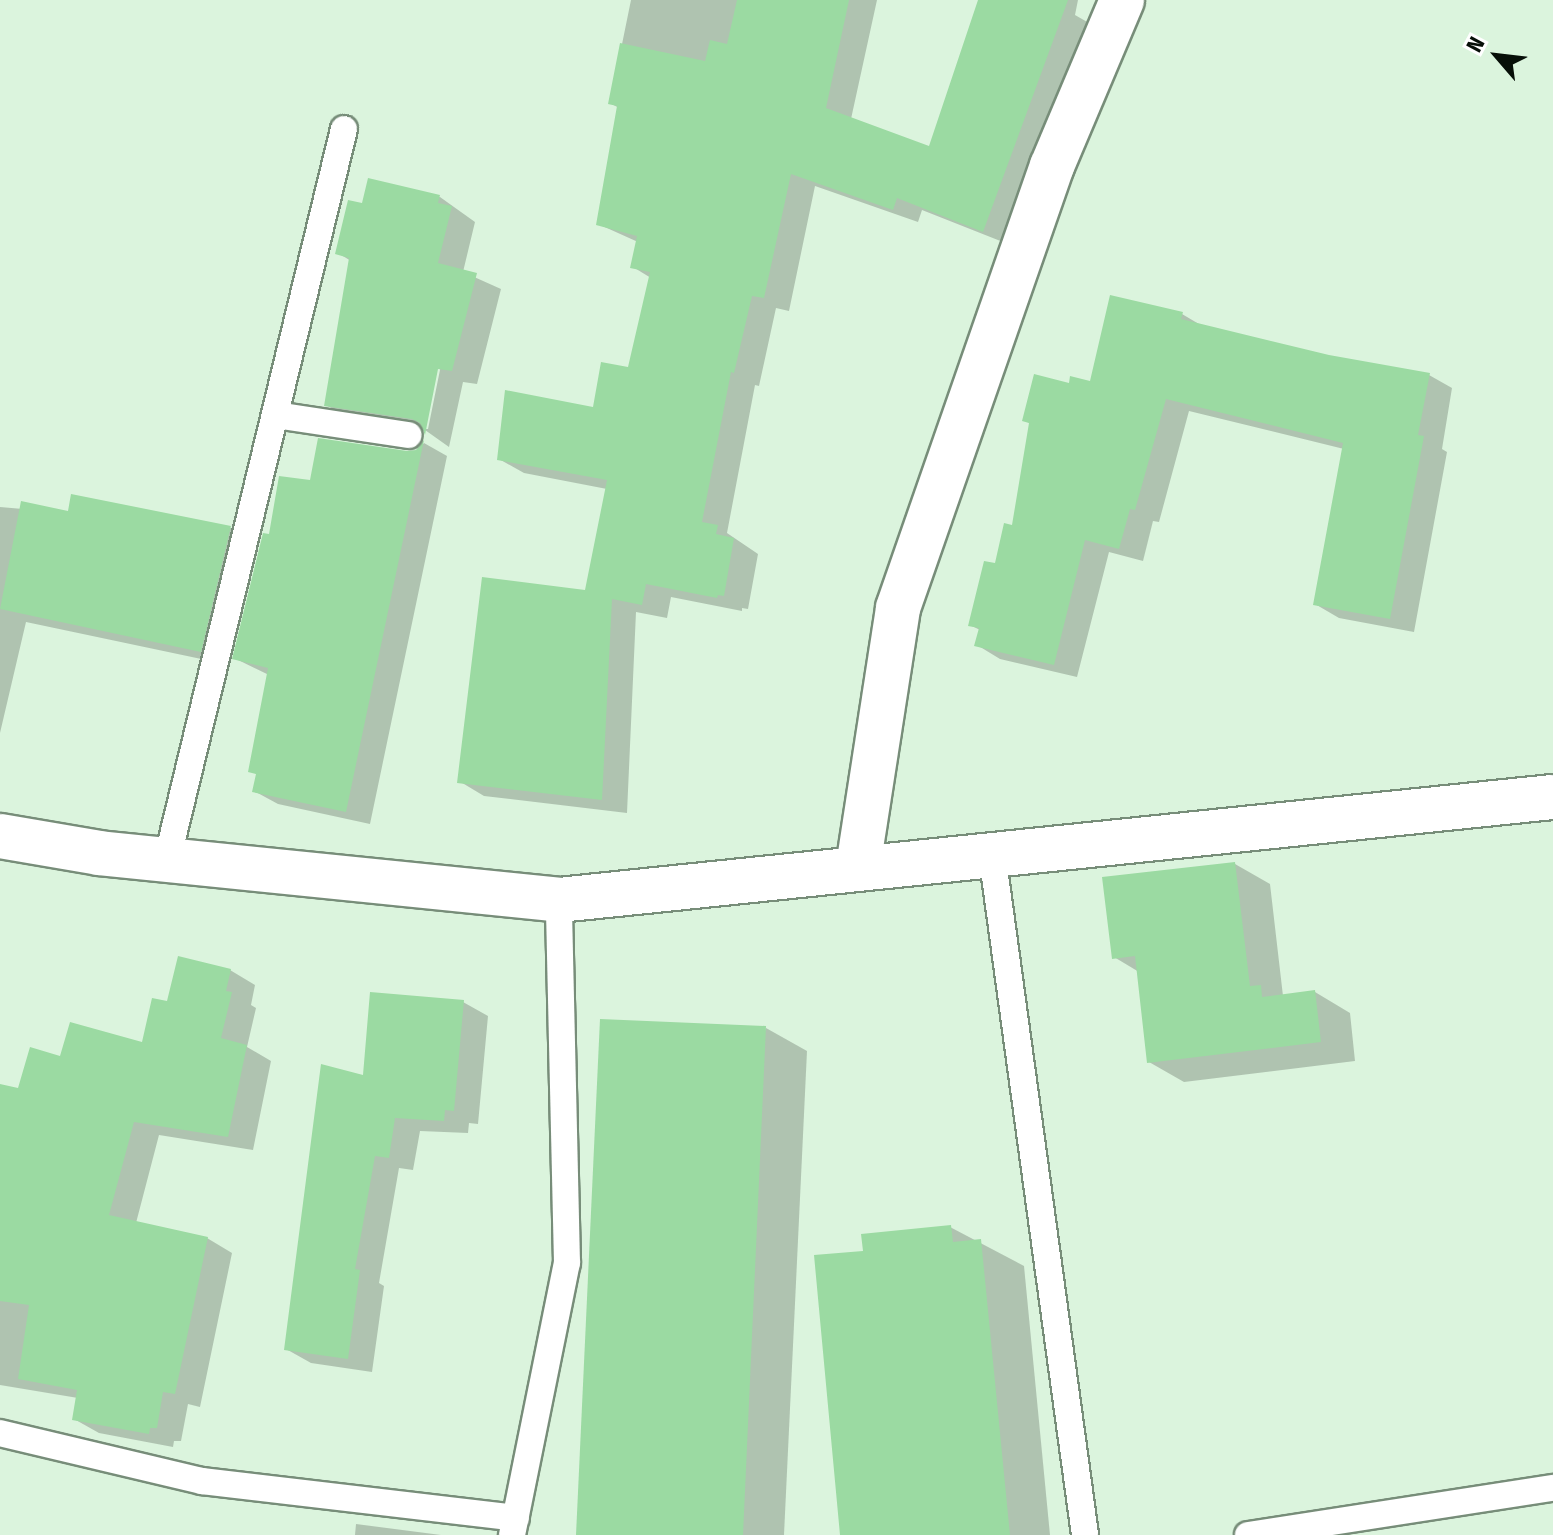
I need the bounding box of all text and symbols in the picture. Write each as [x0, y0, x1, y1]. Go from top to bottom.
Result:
north arrow [1457, 16, 1537, 96]
text: N [1460, 32, 1490, 57]

